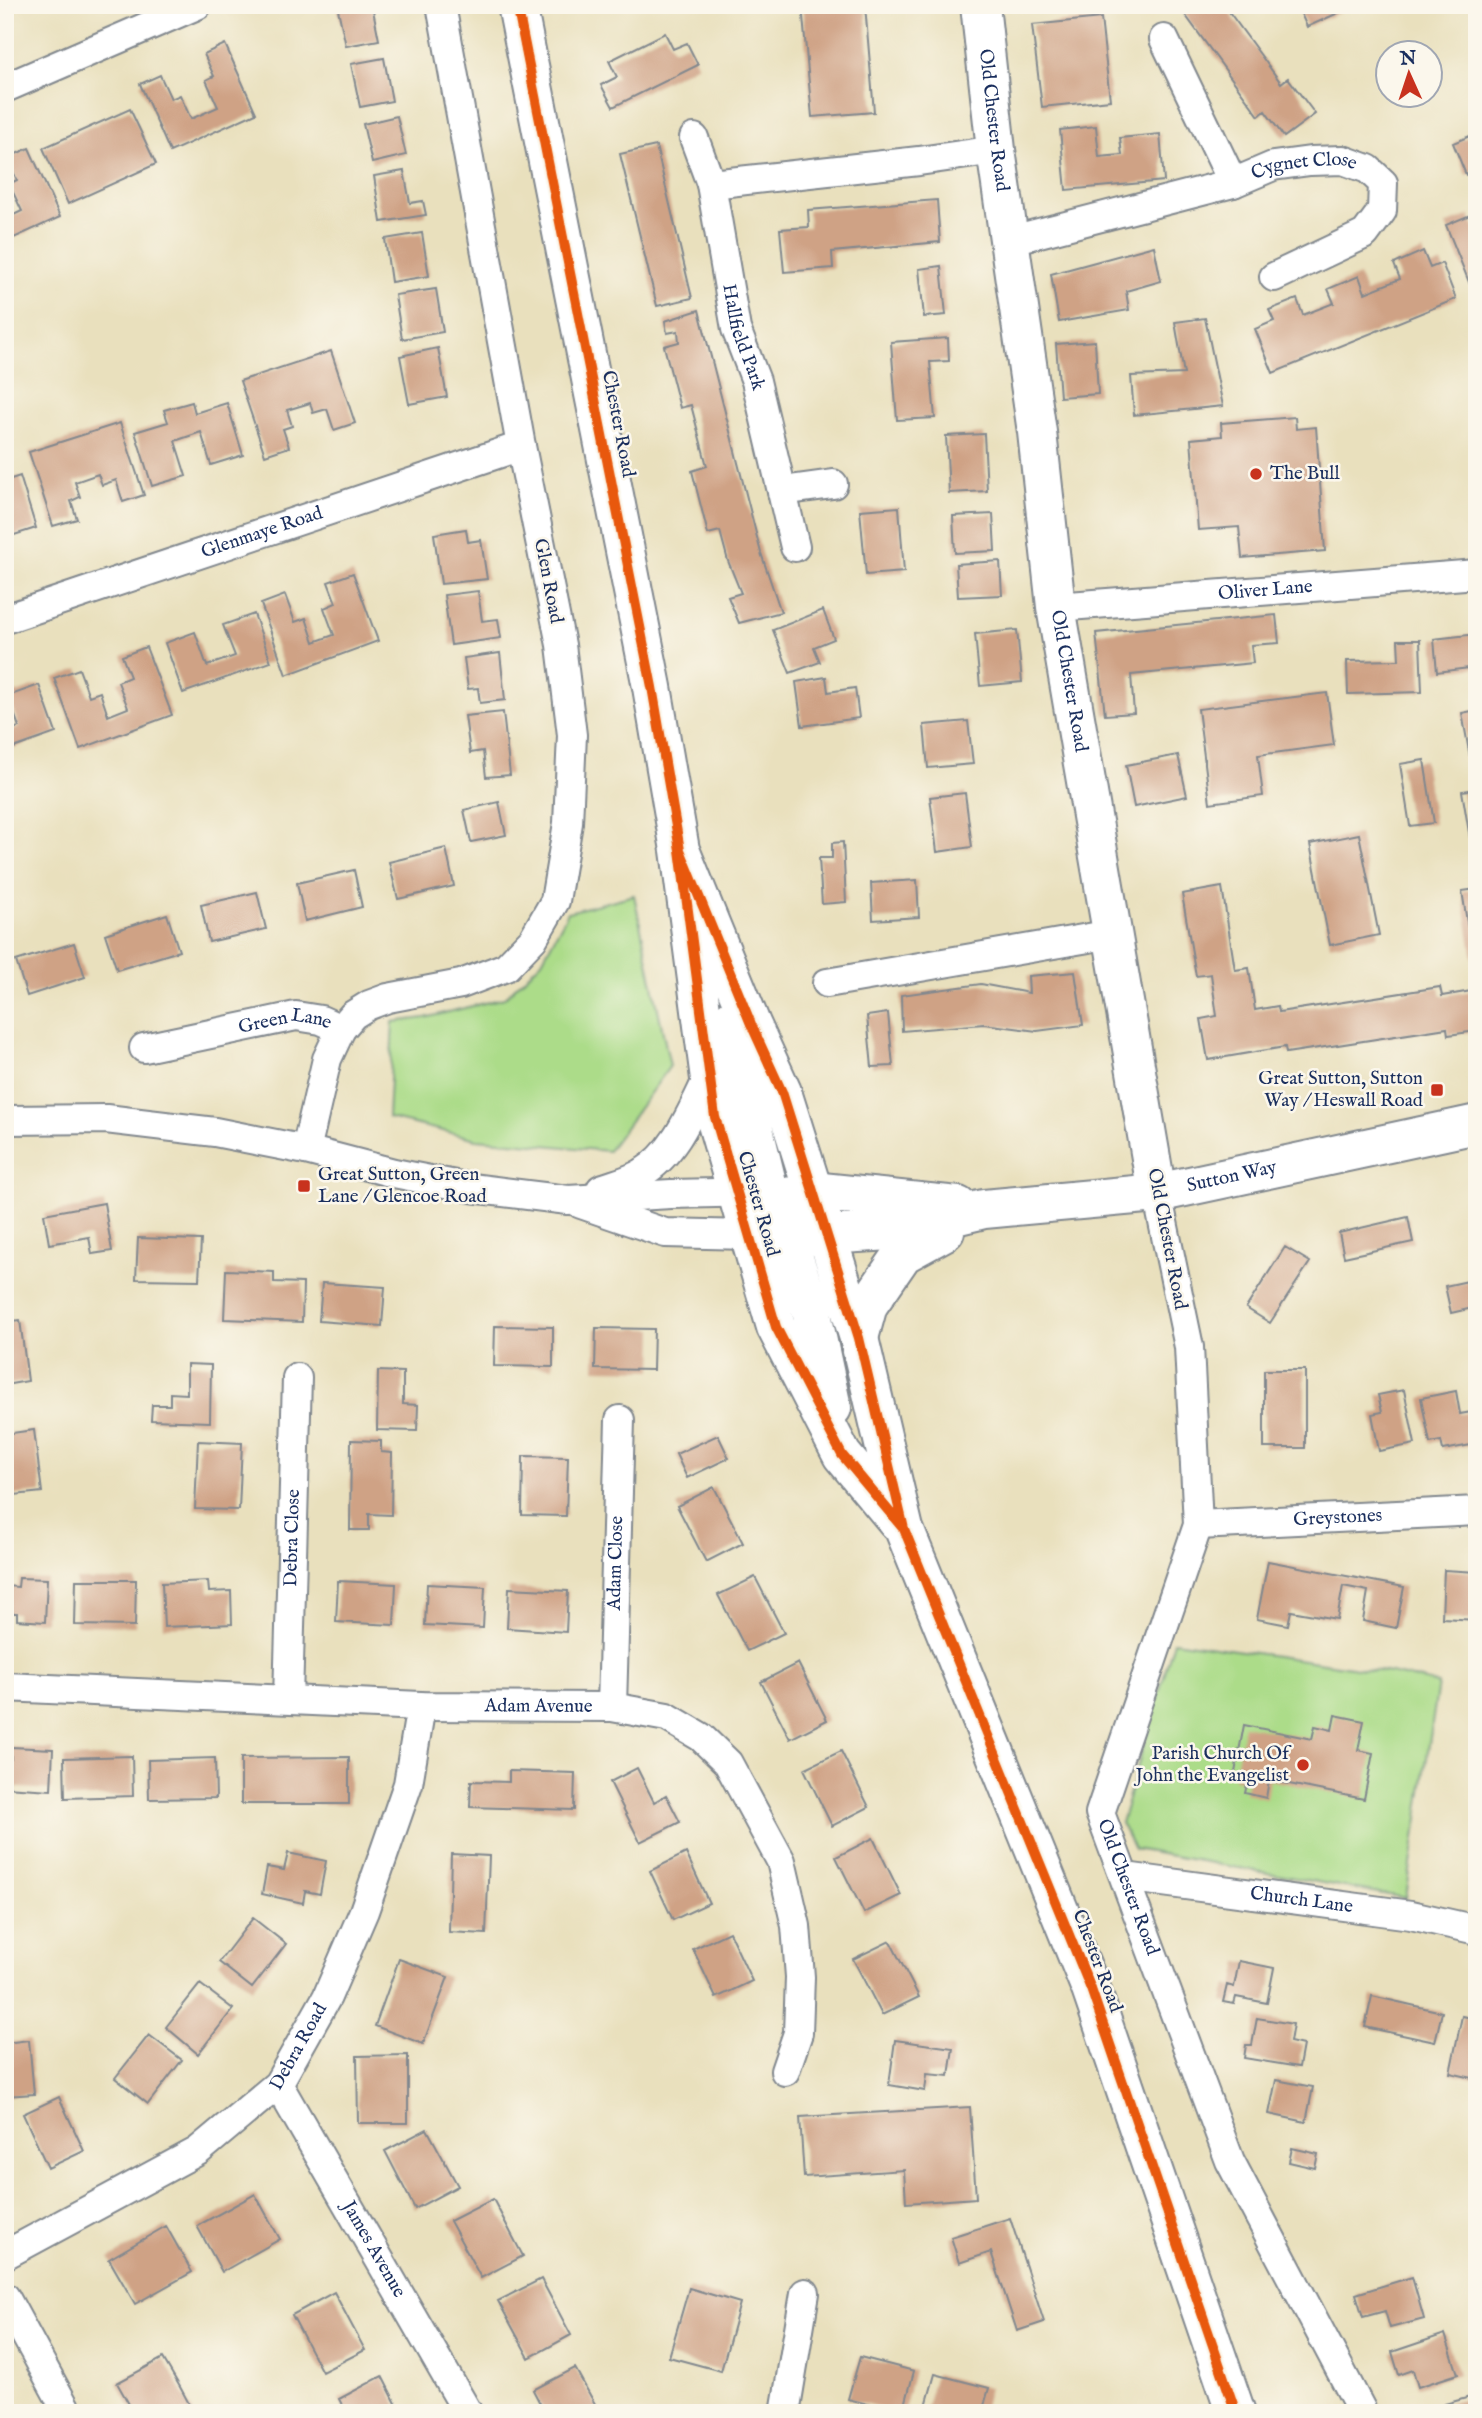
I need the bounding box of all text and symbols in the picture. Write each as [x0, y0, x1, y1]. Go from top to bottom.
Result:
north arrow [1374, 38, 1444, 108]
text: N [1398, 47, 1418, 71]
street label: Old Chester Road [973, 48, 1014, 194]
street label: Cygnet Close [1248, 148, 1360, 186]
street label: Hallfield Park [716, 282, 770, 394]
street label: Chester Road [596, 369, 640, 480]
place label: The Bull [1270, 462, 1340, 486]
marker: The Bull [1248, 466, 1264, 482]
street label: Glenmaye Road [198, 501, 327, 564]
street label: Glen Road [528, 536, 568, 626]
street label: Oliver Lane [1217, 575, 1314, 606]
street label: Old Chester Road [1045, 608, 1093, 755]
street label: Green Lane [236, 1003, 336, 1040]
place label: Great Sutton, Sutton Way / Heswall Road [1258, 1067, 1424, 1113]
marker: Great Sutton, Sutton Way / Heswall Road [1429, 1082, 1445, 1098]
street label: Chester Road [732, 1149, 785, 1260]
street label: Sutton Way [1185, 1155, 1280, 1198]
place label: Great Sutton, Green Lane / Glencoe Road [318, 1163, 487, 1209]
street label: Old Chester Road [1142, 1166, 1193, 1313]
marker: Great Sutton, Green Lane / Glencoe Road [296, 1178, 312, 1194]
street label: Debra Close [279, 1489, 306, 1587]
street label: Greystones [1293, 1504, 1383, 1532]
street label: Adam Close [603, 1515, 629, 1612]
street label: Adam Avenue [483, 1694, 593, 1719]
place label: Parish Church Of John the Evangelist [1134, 1742, 1292, 1788]
marker: Parish Church Of John the Evangelist [1295, 1757, 1311, 1773]
street label: Old Chester Road [1091, 1816, 1164, 1960]
street label: Church Lane [1249, 1882, 1355, 1919]
street label: Chester Road [1066, 1906, 1128, 2017]
street label: Debra Road [265, 1998, 333, 2095]
street label: James Avenue [335, 2195, 411, 2302]

